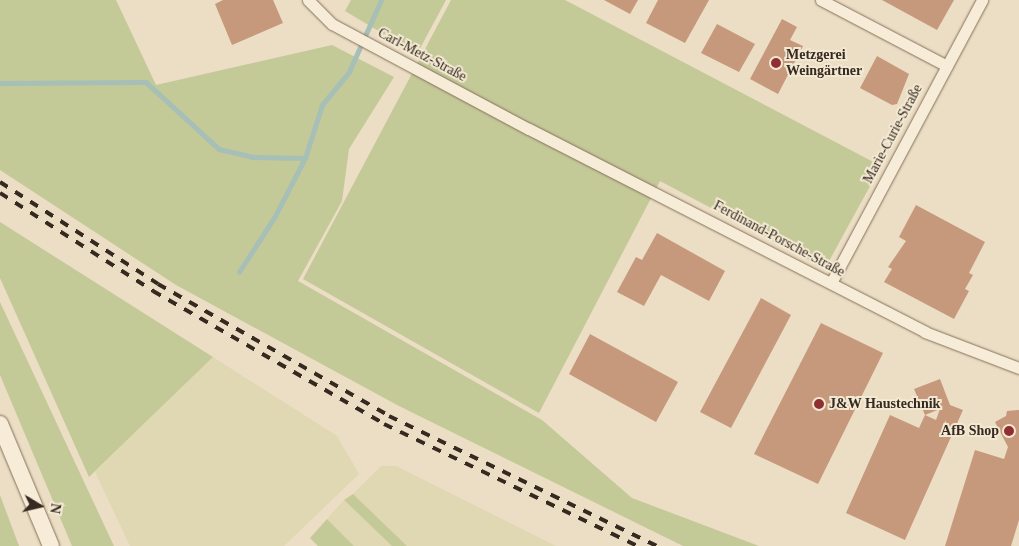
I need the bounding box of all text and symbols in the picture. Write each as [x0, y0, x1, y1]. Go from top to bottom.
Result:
street label: Carl-Metz-Straße [375, 25, 469, 85]
place label: Metzgerei Weingärtner [786, 47, 862, 80]
marker: Metzgerei Weingärtner [770, 57, 782, 69]
street label: Marie-Curie-Straße [860, 82, 926, 186]
street label: Ferdinand-Porsche-Straße [711, 197, 847, 281]
place label: J&W Haustechnik [829, 396, 941, 412]
marker: J&W Haustechnik [813, 398, 825, 410]
place label: AfB Shop [941, 423, 999, 439]
marker: AfB Shop [1003, 425, 1015, 437]
north arrow [15, 481, 65, 531]
text: N [47, 502, 64, 515]

